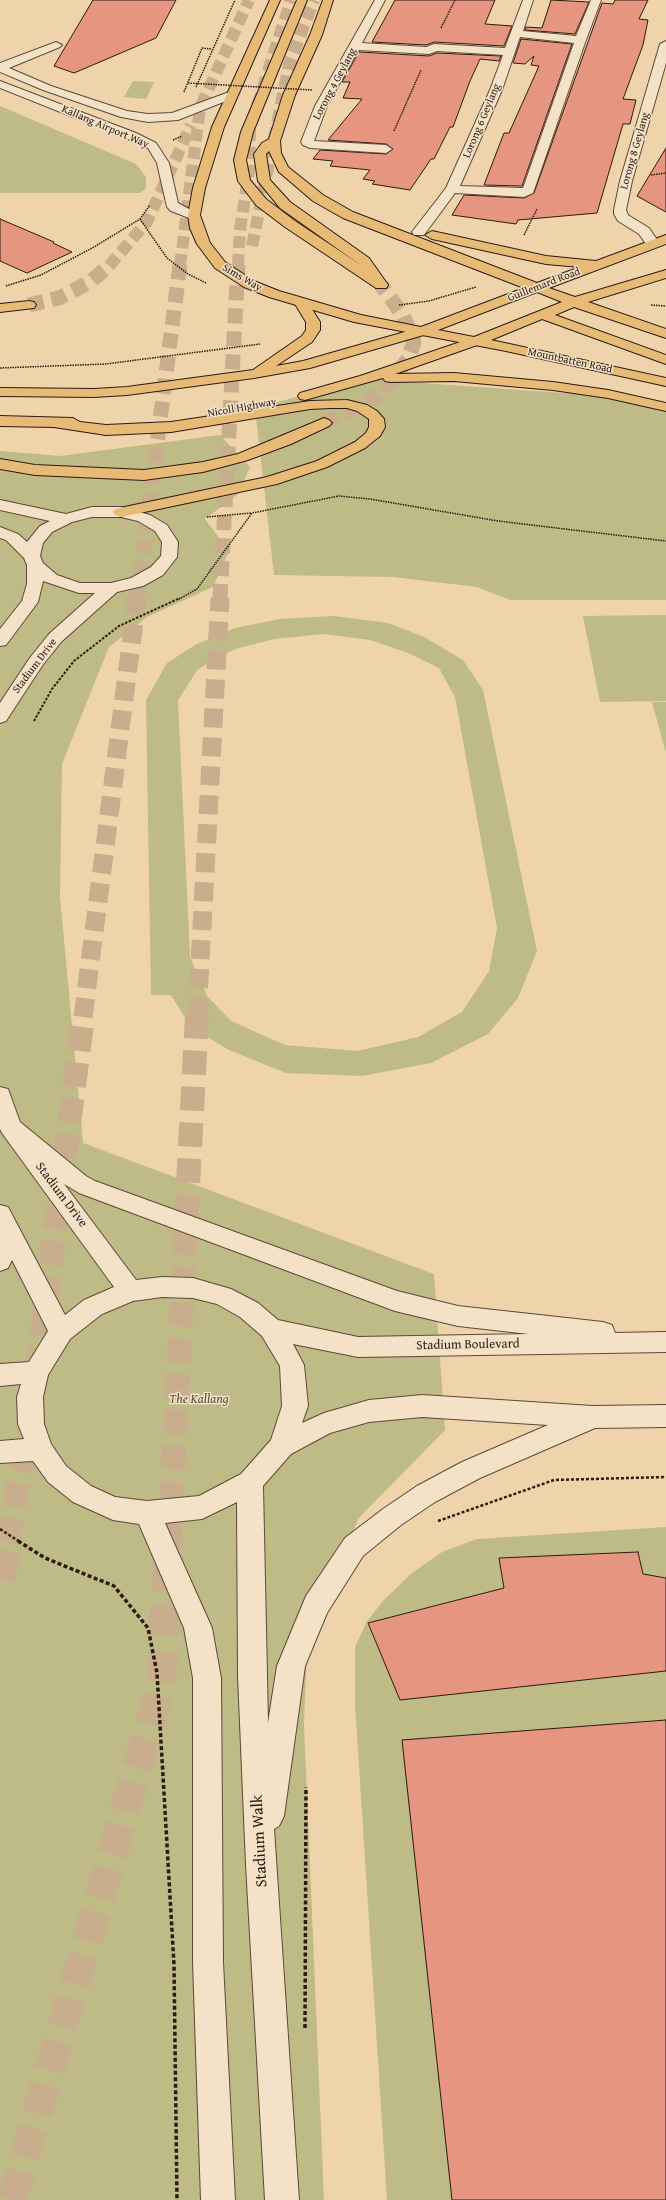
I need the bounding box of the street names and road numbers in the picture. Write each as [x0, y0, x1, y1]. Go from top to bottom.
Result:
street label: Lorong 4 Geylang [310, 46, 360, 122]
street label: Lorong 6 Geylang [460, 82, 504, 160]
street label: Kallang Airport Way [59, 103, 151, 151]
street label: Lorong 8 Geylang [618, 111, 652, 191]
street label: Sims Way [220, 261, 264, 295]
street label: Guillemard Road [506, 265, 582, 305]
street label: Mountbatten Road [527, 346, 613, 376]
street label: Nicoll Highway [207, 395, 277, 421]
street label: Stadium Drive [10, 636, 60, 696]
street label: Stadium Drive [31, 1159, 91, 1231]
street label: Stadium Boulevard [416, 1336, 520, 1354]
street label: Stadium Walk [248, 1794, 272, 1888]

